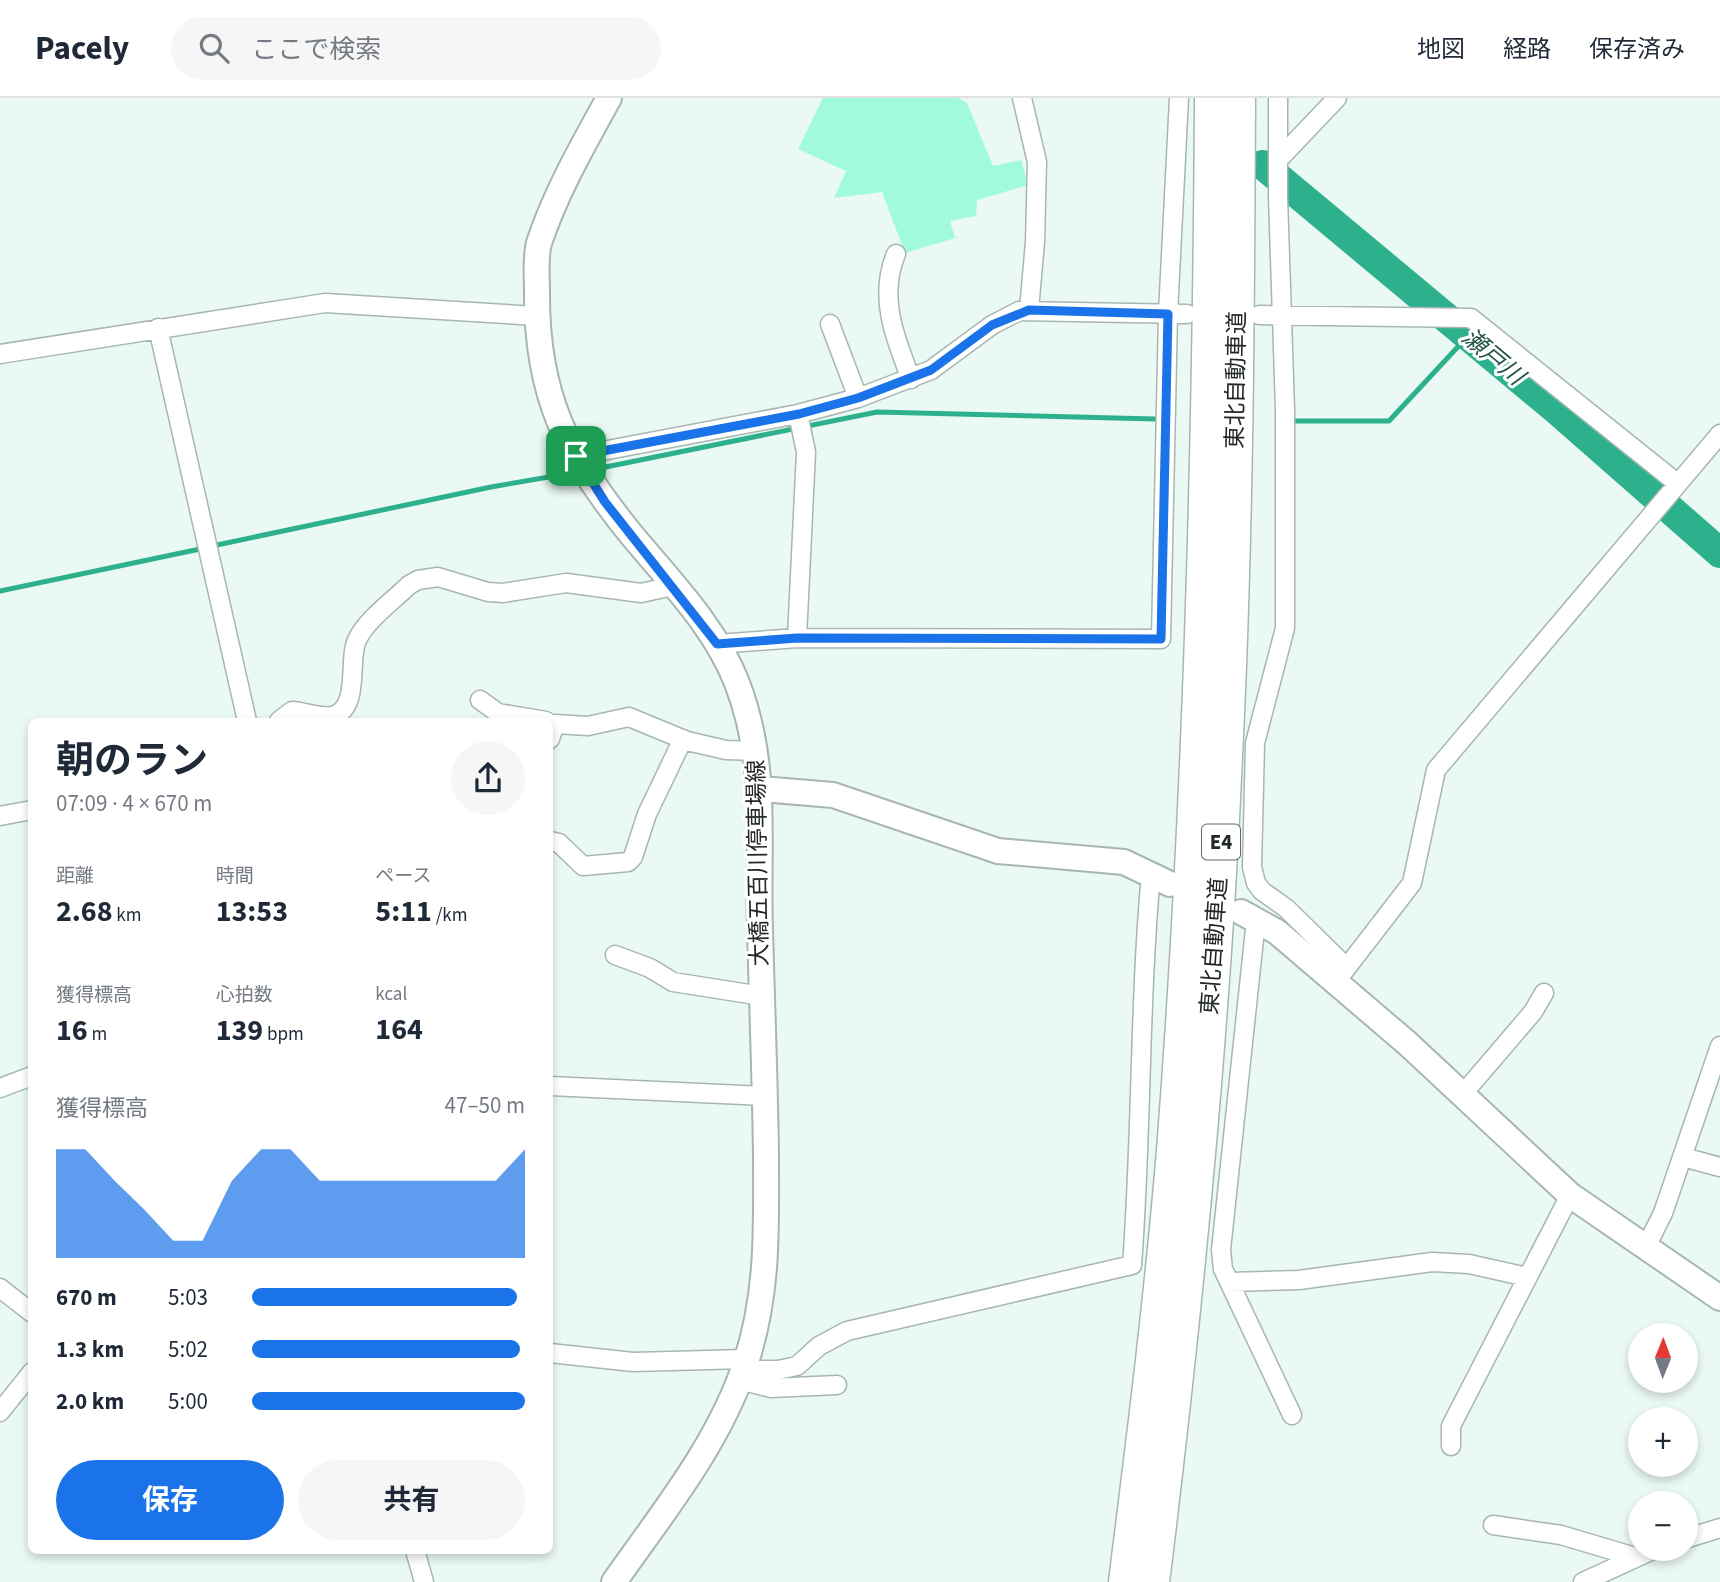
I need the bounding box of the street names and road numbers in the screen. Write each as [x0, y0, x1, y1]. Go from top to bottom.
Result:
street label: 東北自動車道 [1218, 311, 1254, 449]
street label: 大橋五百川停車場線 [740, 759, 776, 967]
road number: E4 [1202, 824, 1240, 860]
street label: 東北自動車道 [1193, 876, 1235, 1016]

